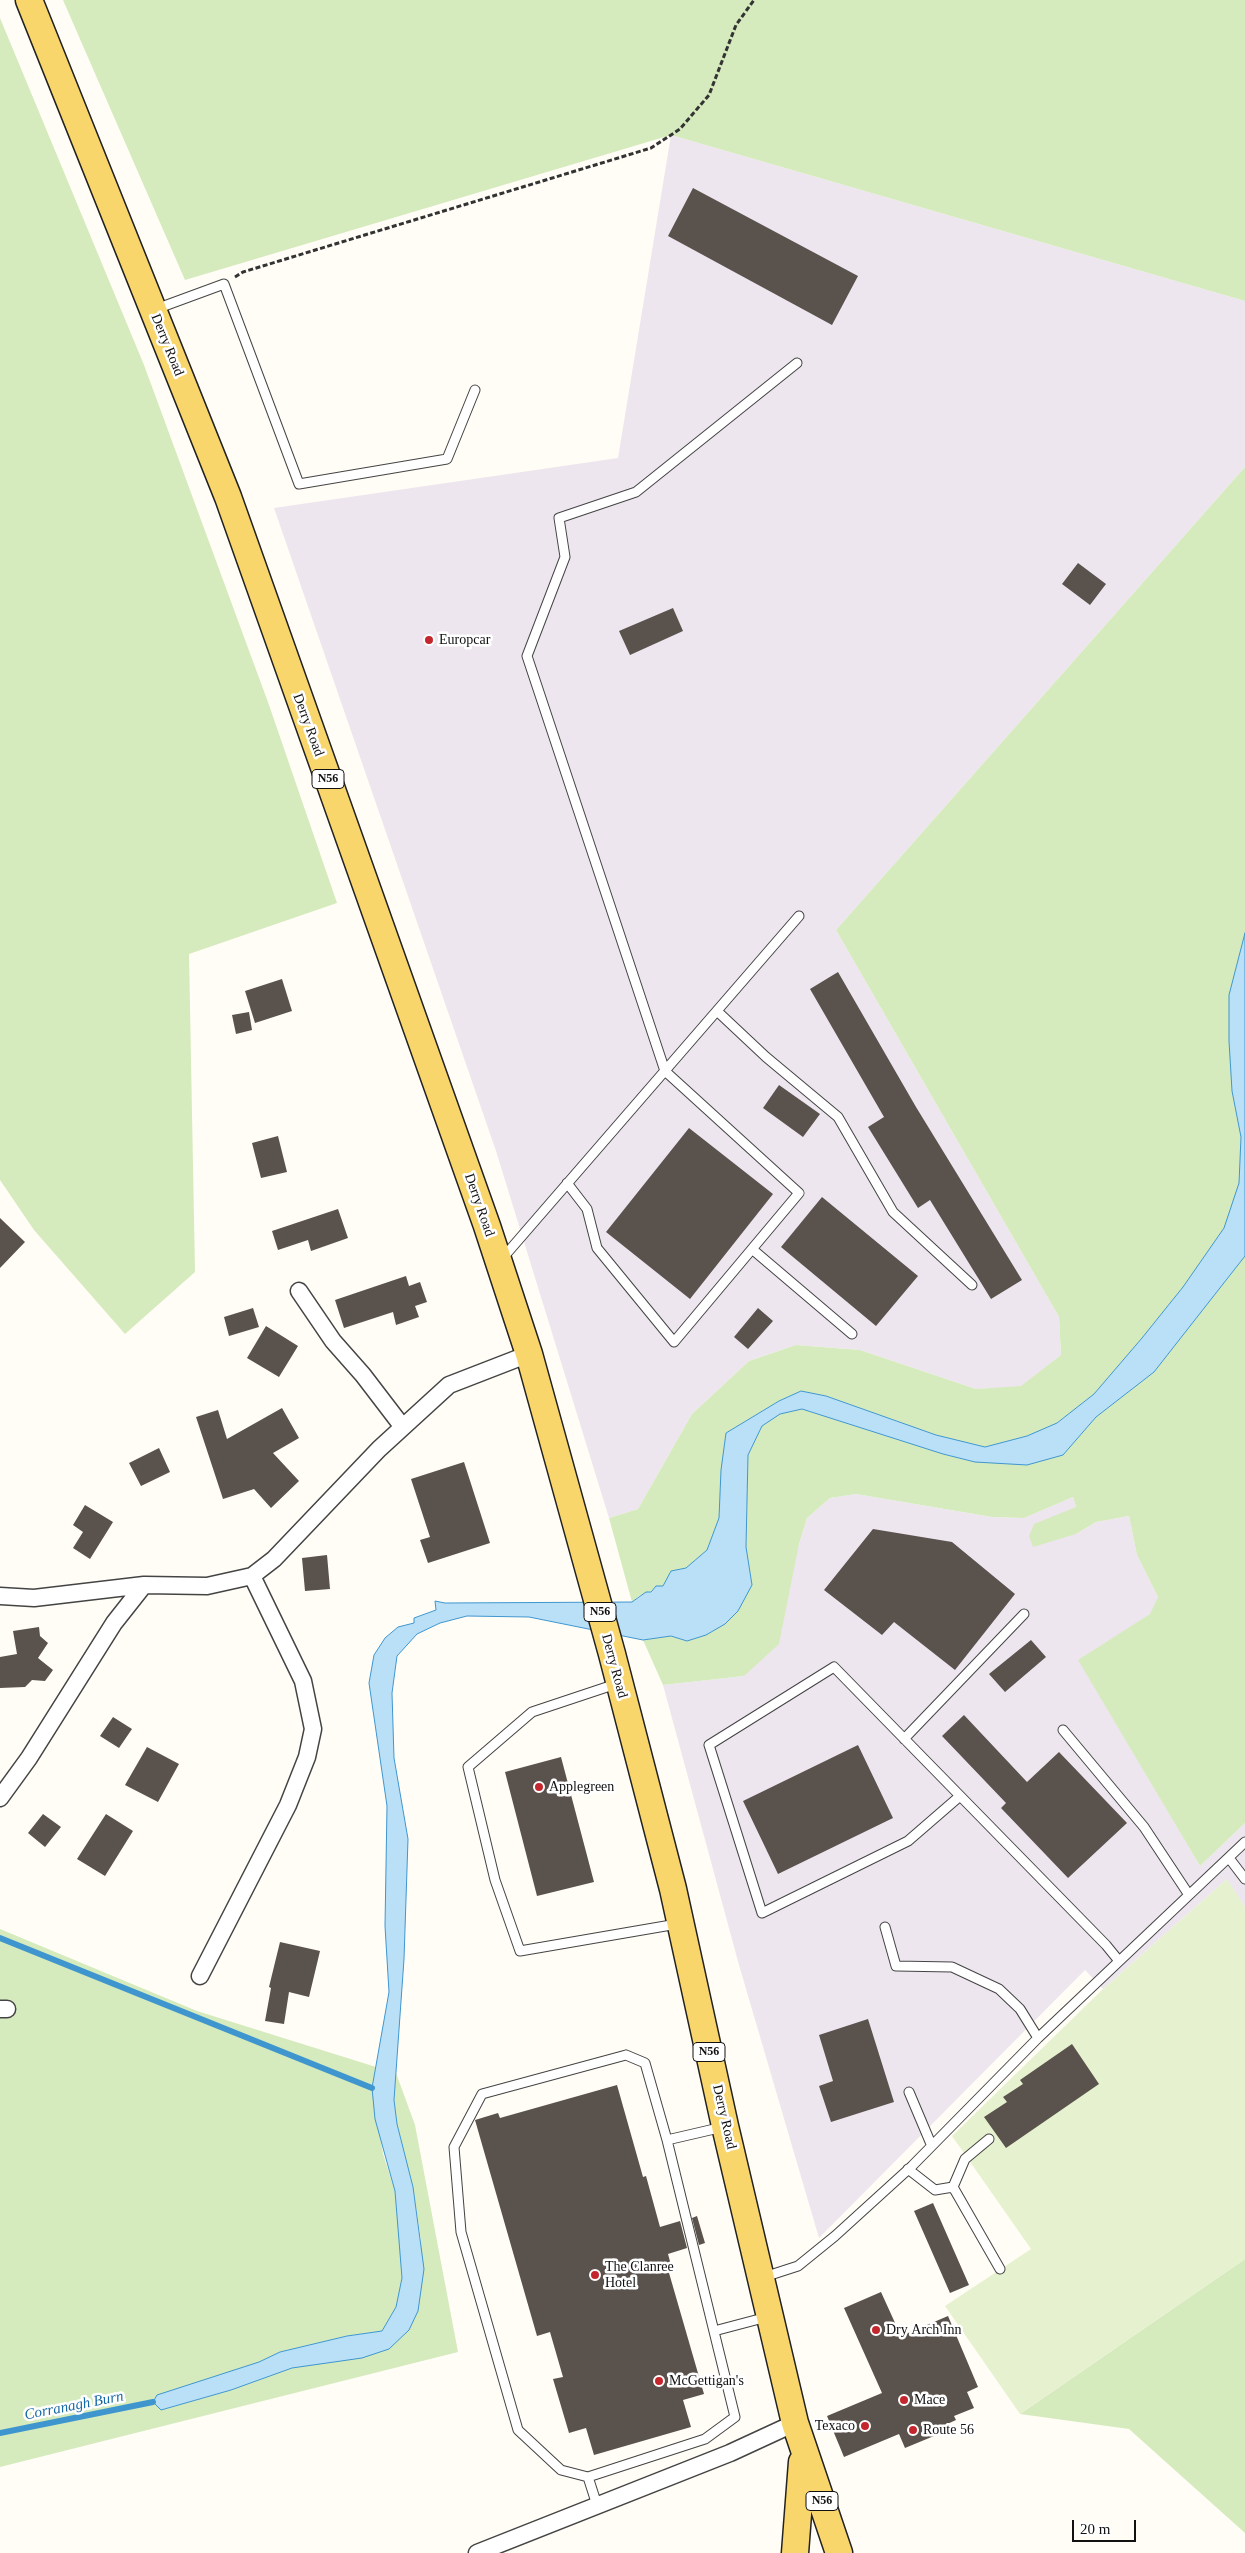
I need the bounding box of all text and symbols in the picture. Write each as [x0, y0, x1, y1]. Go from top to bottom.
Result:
street label: Derry Road [147, 311, 187, 379]
place label: Europcar [439, 632, 490, 648]
marker: Europcar [423, 634, 435, 646]
street label: Derry Road [289, 691, 327, 759]
road number: N56 [312, 770, 344, 789]
street label: Derry Road [460, 1171, 498, 1239]
road number: N56 [584, 1602, 616, 1621]
street label: Derry Road [597, 1632, 631, 1700]
place label: Applegreen [549, 1779, 614, 1795]
marker: Applegreen [533, 1781, 545, 1793]
road number: N56 [693, 2042, 725, 2062]
street label: Derry Road [708, 2083, 740, 2151]
place label: The Clanree Hotel [605, 2259, 674, 2292]
marker: The Clanree Hotel [589, 2269, 601, 2281]
place label: Dry Arch Inn [886, 2322, 961, 2338]
marker: Dry Arch Inn [870, 2324, 882, 2336]
place label: McGettigan's [669, 2373, 744, 2389]
marker: McGettigan's [653, 2375, 665, 2387]
water label: Corranagh Burn [23, 2388, 125, 2424]
place label: Mace [914, 2392, 945, 2408]
marker: Mace [898, 2394, 910, 2406]
place label: Texaco [815, 2418, 855, 2434]
marker: Texaco [859, 2420, 871, 2432]
place label: Route 56 [923, 2422, 974, 2438]
marker: Route 56 [907, 2424, 919, 2436]
road number: N56 [806, 2492, 838, 2510]
scale bar [1075, 2510, 1139, 2542]
text: 20 m [1080, 2521, 1110, 2537]

